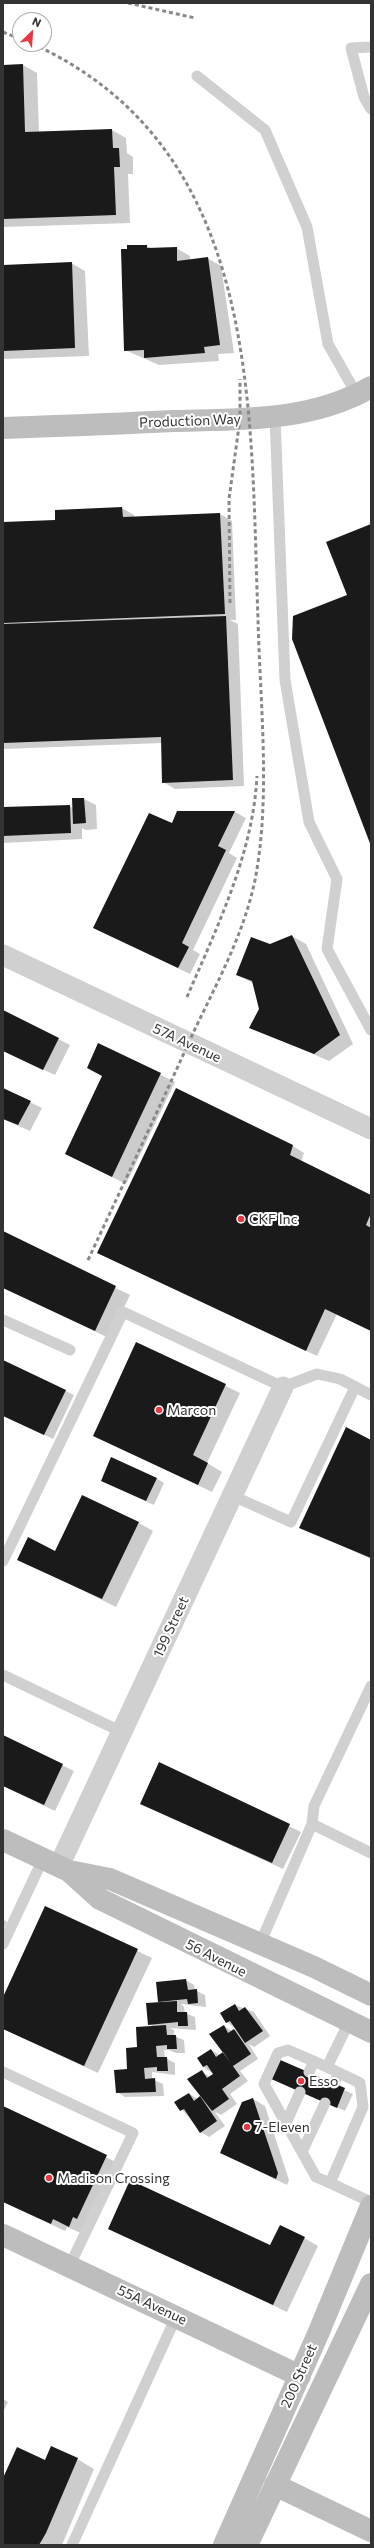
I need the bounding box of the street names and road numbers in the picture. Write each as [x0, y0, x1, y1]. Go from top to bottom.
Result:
street label: Production Way [139, 411, 241, 431]
street label: 57A Avenue [150, 1020, 224, 1066]
street label: 199 Street [150, 1594, 192, 1660]
street label: 56 Avenue [183, 1936, 249, 1980]
street label: 55A Avenue [115, 2282, 189, 2328]
street label: 200 Street [277, 2341, 321, 2411]

